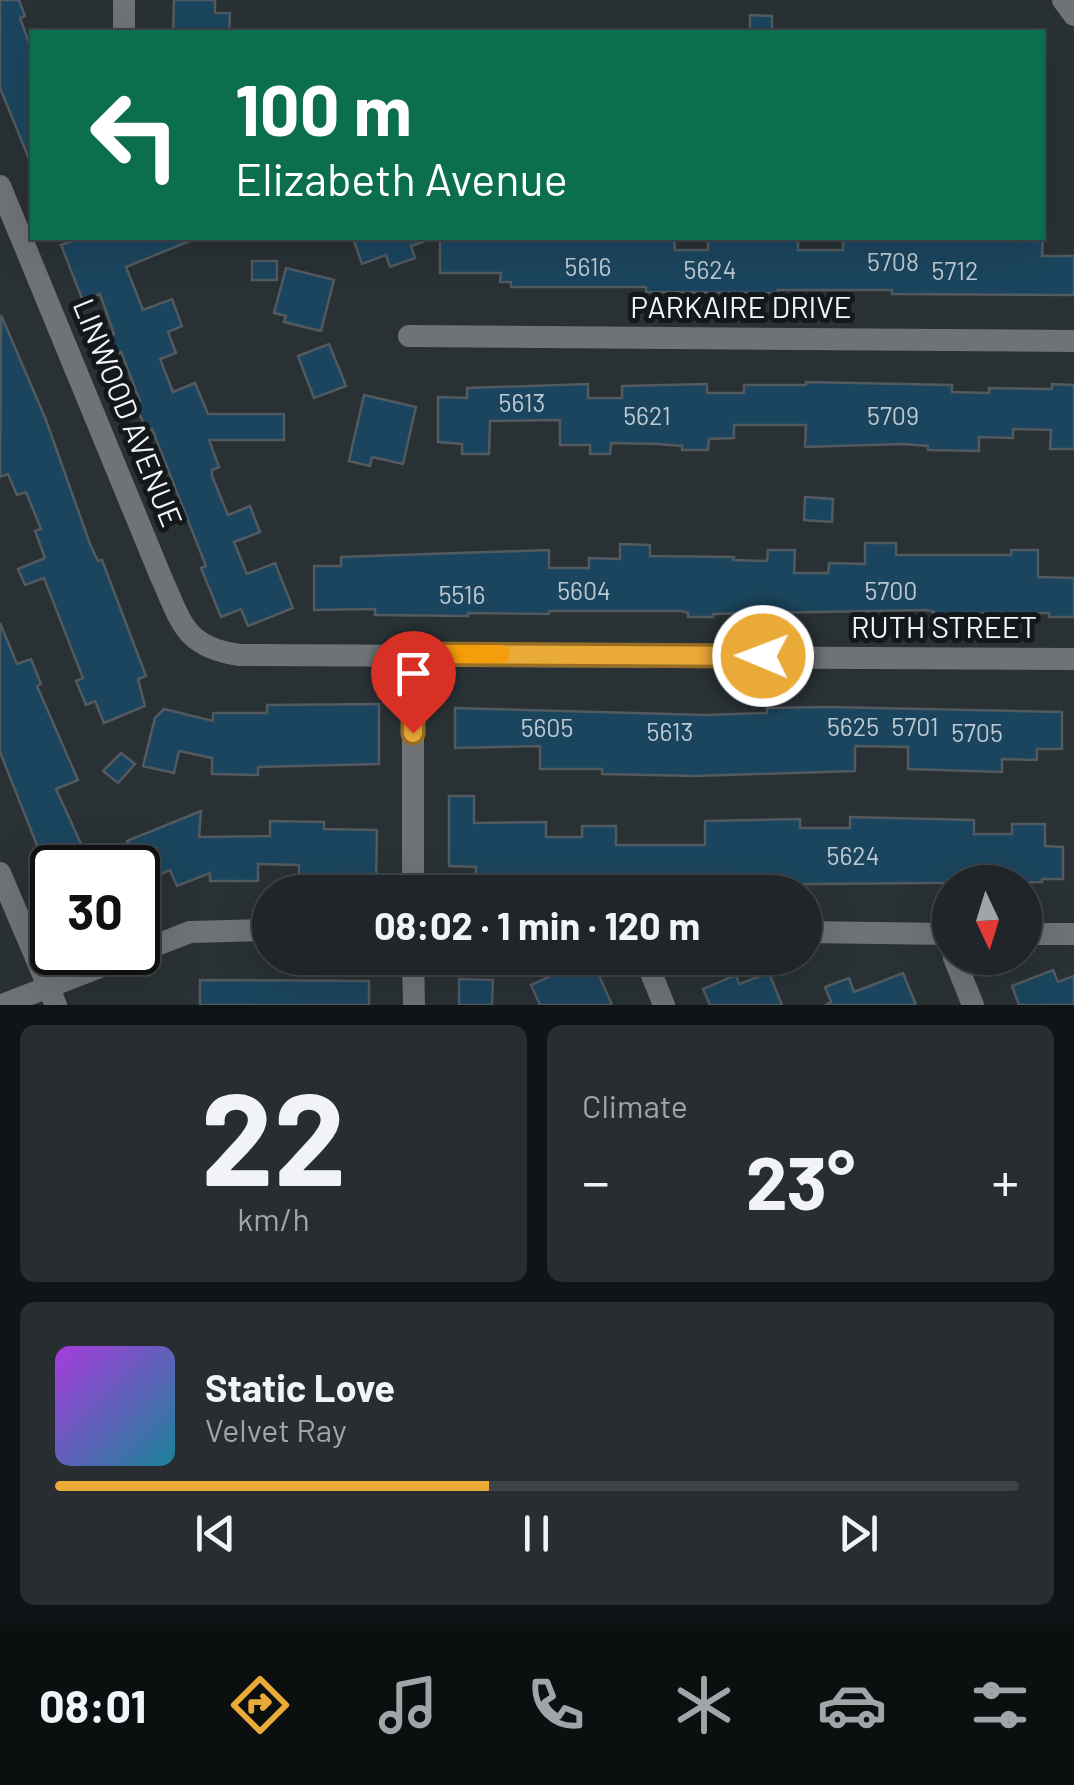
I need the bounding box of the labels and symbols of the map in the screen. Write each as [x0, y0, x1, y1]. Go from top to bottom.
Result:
house number: 5708 [867, 246, 919, 276]
house number: 5616 [565, 251, 611, 281]
house number: 5624 [684, 254, 736, 284]
house number: 5712 [932, 255, 978, 285]
street label: PARKAIRE DRIVE [630, 288, 852, 324]
street label: LINWOOD AVENUE [67, 293, 191, 531]
house number: 5613 [499, 387, 545, 417]
house number: 5621 [623, 400, 671, 430]
house number: 5709 [867, 400, 919, 430]
house number: 5604 [557, 575, 611, 605]
house number: 5700 [865, 575, 917, 605]
house number: 5516 [439, 579, 485, 609]
position arrow [711, 604, 815, 708]
street label: RUTH STREET [851, 608, 1037, 644]
pin [371, 631, 456, 734]
house number: 5625 [827, 711, 879, 741]
house number: 5701 [892, 711, 938, 741]
house number: 5605 [521, 712, 573, 742]
house number: 5613 [647, 716, 693, 746]
house number: 5705 [951, 717, 1003, 747]
house number: 5624 [827, 840, 879, 870]
speed limit sign: 30 [30, 845, 160, 975]
north arrow [932, 865, 1042, 975]

